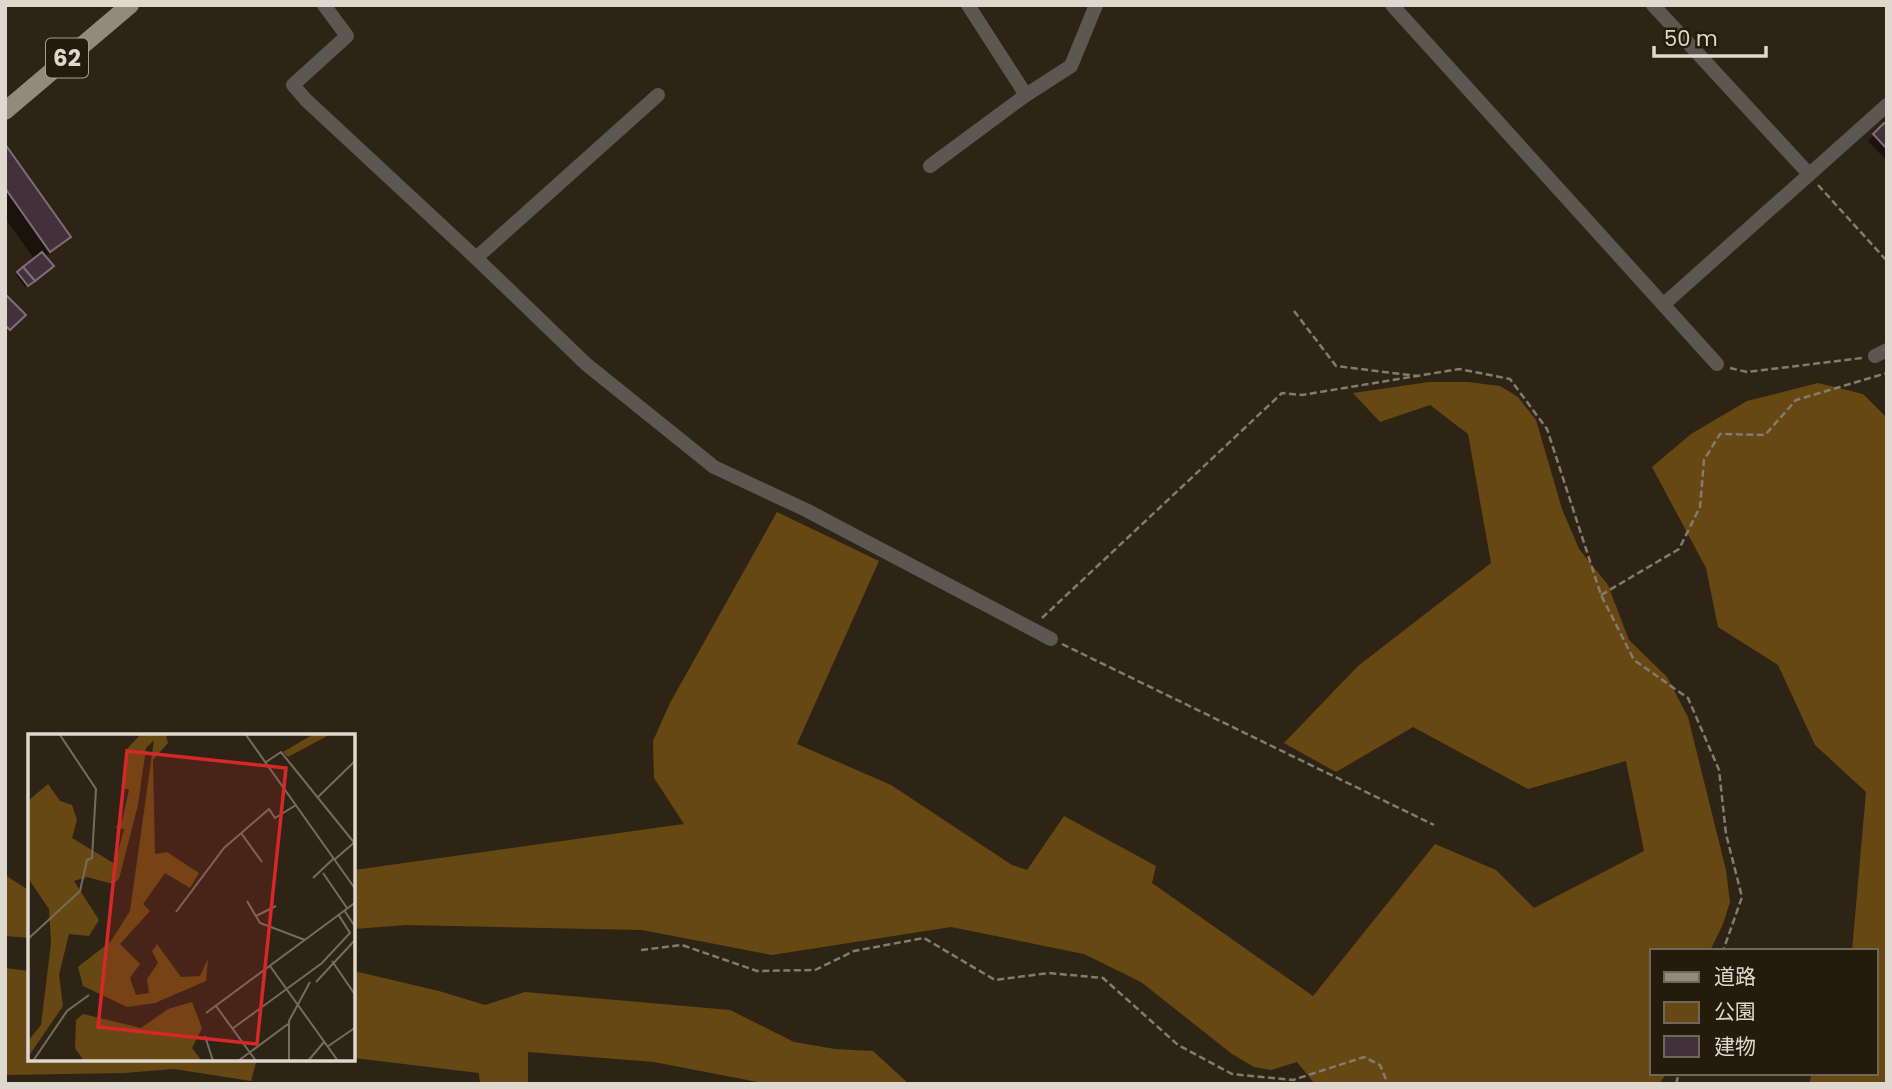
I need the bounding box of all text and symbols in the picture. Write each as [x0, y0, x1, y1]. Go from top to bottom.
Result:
scale bar [1654, 14, 1766, 58]
text: 50 m [1664, 24, 1718, 53]
road number: 62 [46, 39, 88, 78]
inset map [28, 734, 355, 1061]
legend [1650, 949, 1878, 1075]
text: 道路 [1714, 962, 1756, 991]
text: 公園 [1714, 997, 1756, 1026]
text: 建物 [1714, 1032, 1756, 1061]

